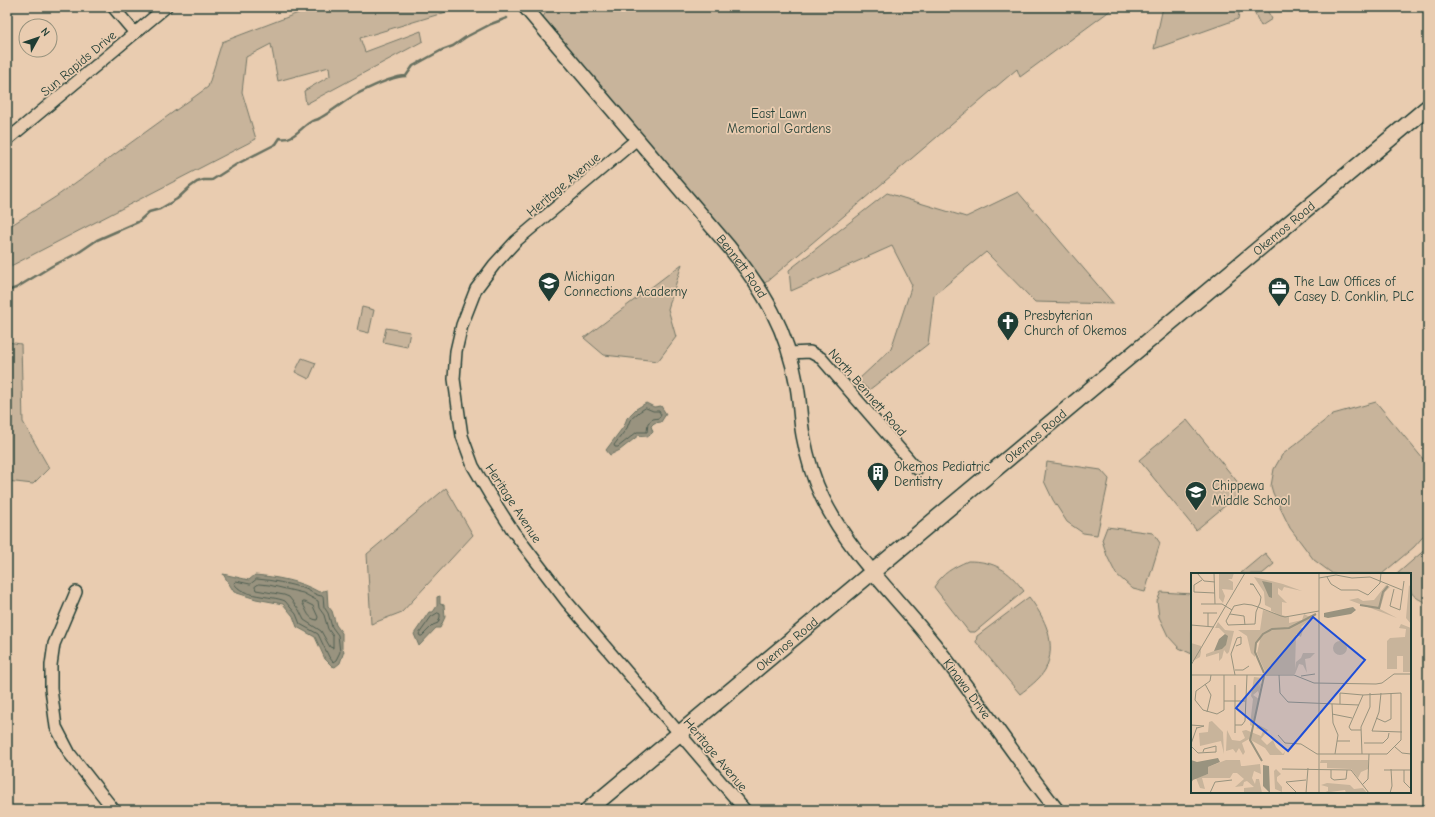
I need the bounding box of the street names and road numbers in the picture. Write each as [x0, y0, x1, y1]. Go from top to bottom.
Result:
street label: Sun Rapids Drive [37, 27, 120, 99]
street label: Heritage Avenue [523, 149, 604, 220]
street label: Okemos Road [1250, 198, 1318, 259]
street label: Bennett Road [713, 231, 770, 301]
street label: North Bennett Road [826, 346, 910, 439]
street label: Okemos Road [1001, 406, 1069, 466]
street label: Heritage Avenue [482, 461, 545, 546]
street label: Okemos Road [753, 614, 821, 674]
street label: Kinawa Drive [940, 656, 994, 722]
street label: Heritage Avenue [680, 714, 751, 795]

